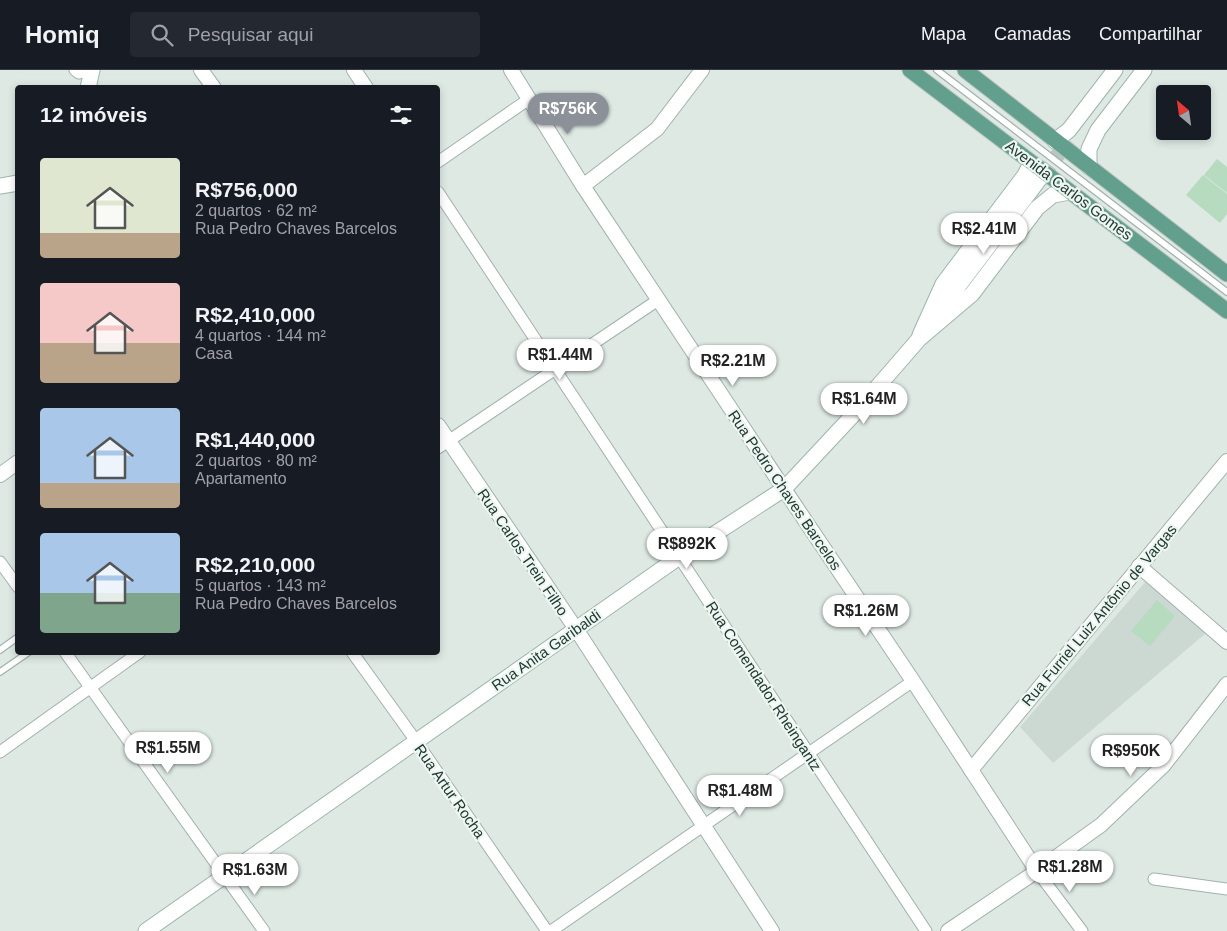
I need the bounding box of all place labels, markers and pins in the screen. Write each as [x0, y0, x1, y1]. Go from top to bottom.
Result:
pin: R$756K [527, 92, 609, 135]
pin: R$2.41M [938, 212, 1030, 255]
pin: R$1.44M [514, 338, 606, 381]
pin: R$2.21M [687, 344, 779, 387]
pin: R$1.64M [818, 382, 910, 425]
pin: R$892K [646, 528, 728, 570]
pin: R$1.26M [820, 594, 912, 637]
pin: R$1.55M [122, 732, 214, 774]
pin: R$950K [1090, 734, 1172, 777]
pin: R$1.48M [694, 774, 786, 817]
pin: R$1.28M [1024, 850, 1116, 893]
pin: R$1.63M [209, 854, 301, 896]

